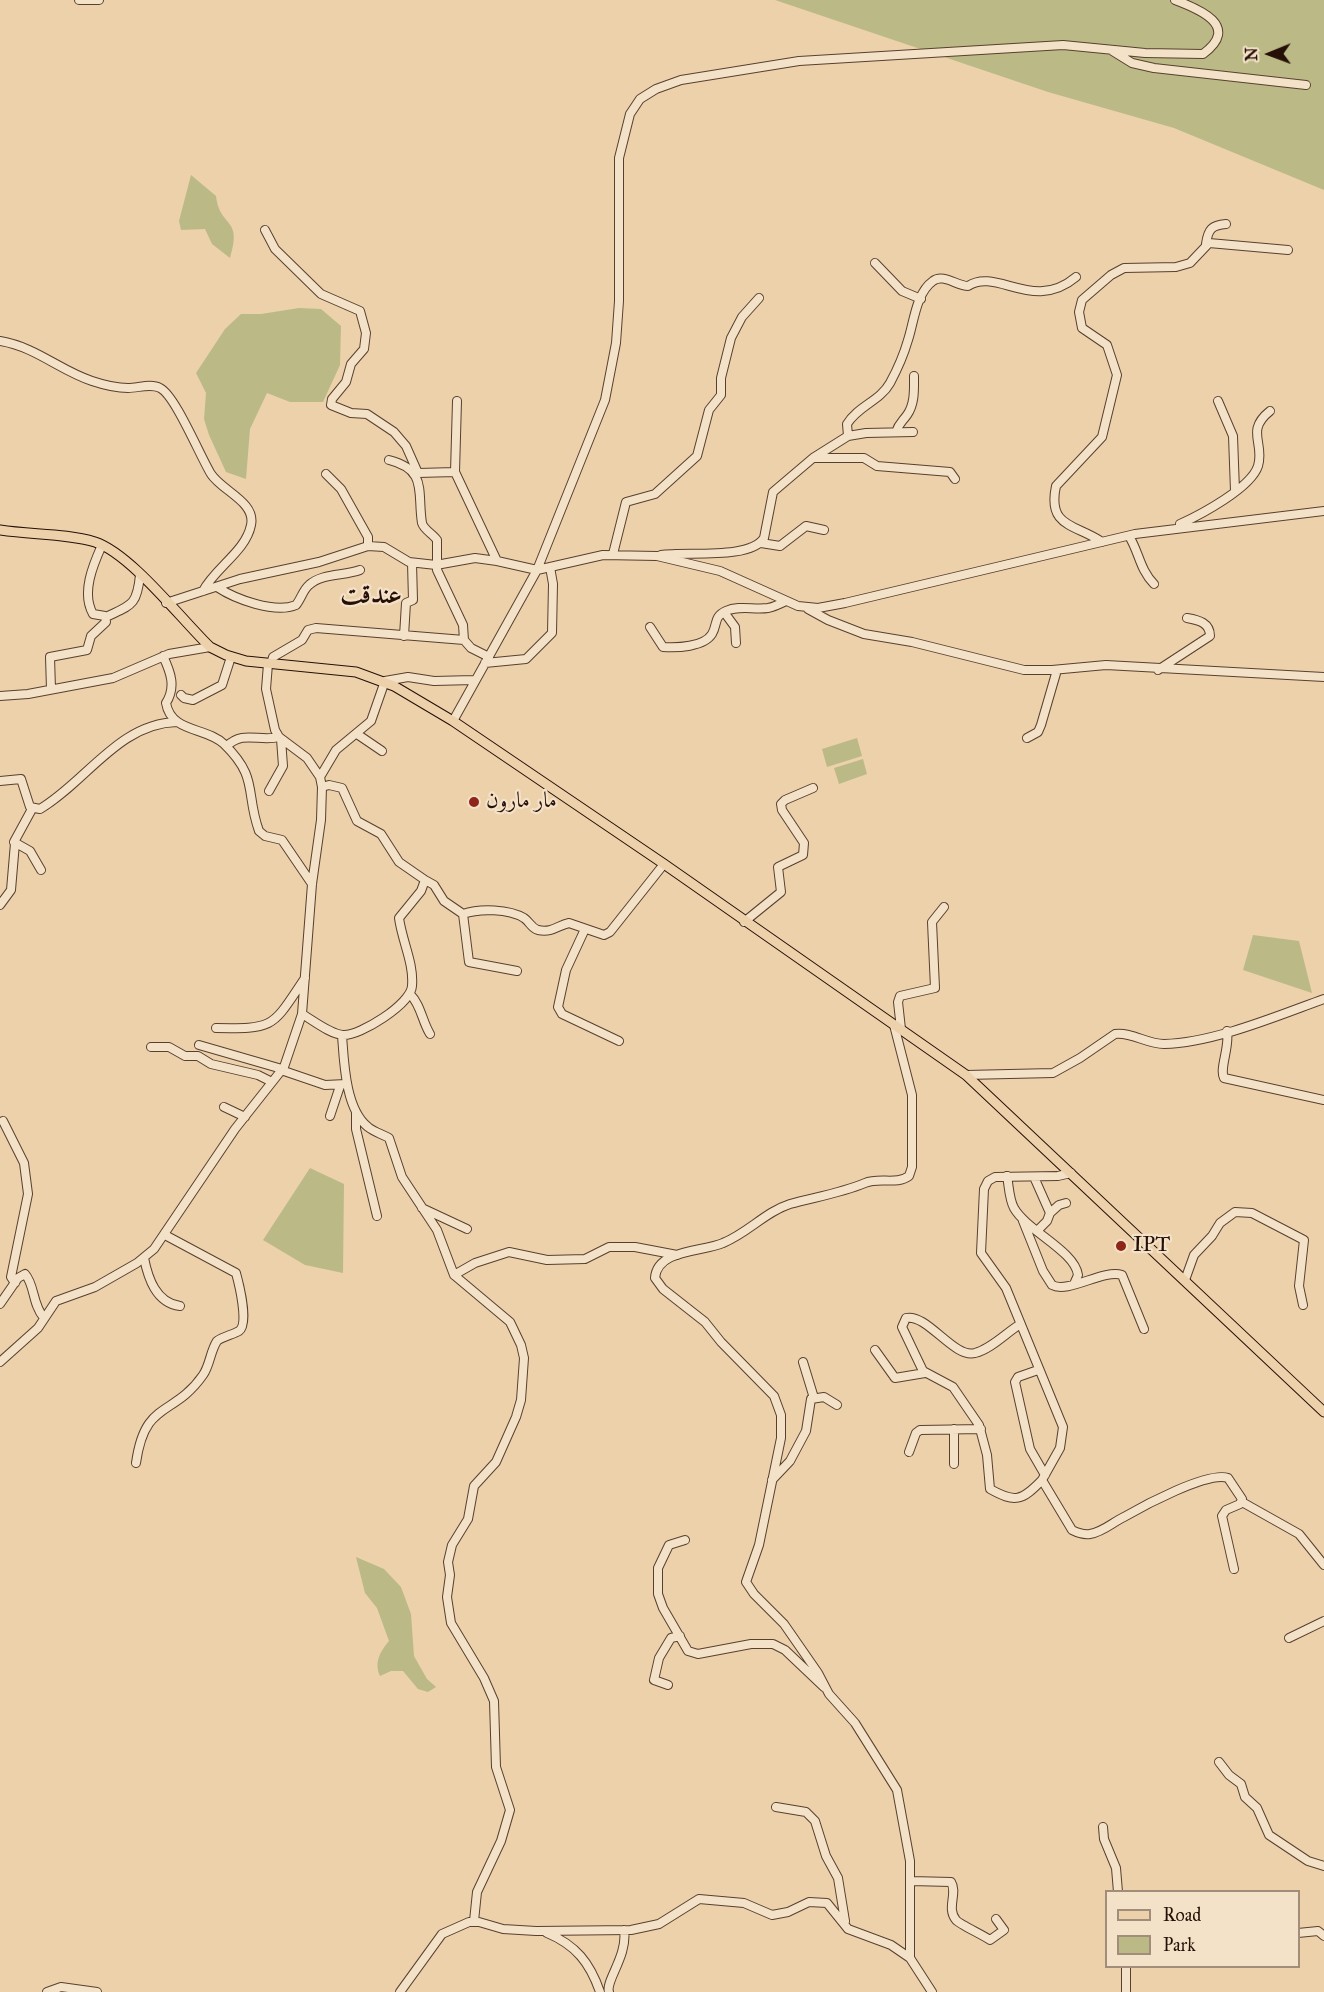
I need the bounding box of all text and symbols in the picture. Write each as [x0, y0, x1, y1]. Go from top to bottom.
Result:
north arrow [1240, 24, 1300, 84]
text: N [1242, 47, 1261, 61]
district label: عندقت [340, 581, 402, 613]
place label: مار مارون [486, 789, 557, 815]
marker: مار مارون [467, 795, 481, 809]
place label: IPT [1133, 1233, 1170, 1259]
marker: IPT [1114, 1239, 1128, 1253]
legend [1105, 1890, 1300, 1968]
text: Road [1163, 1904, 1201, 1926]
text: Park [1163, 1934, 1196, 1956]

